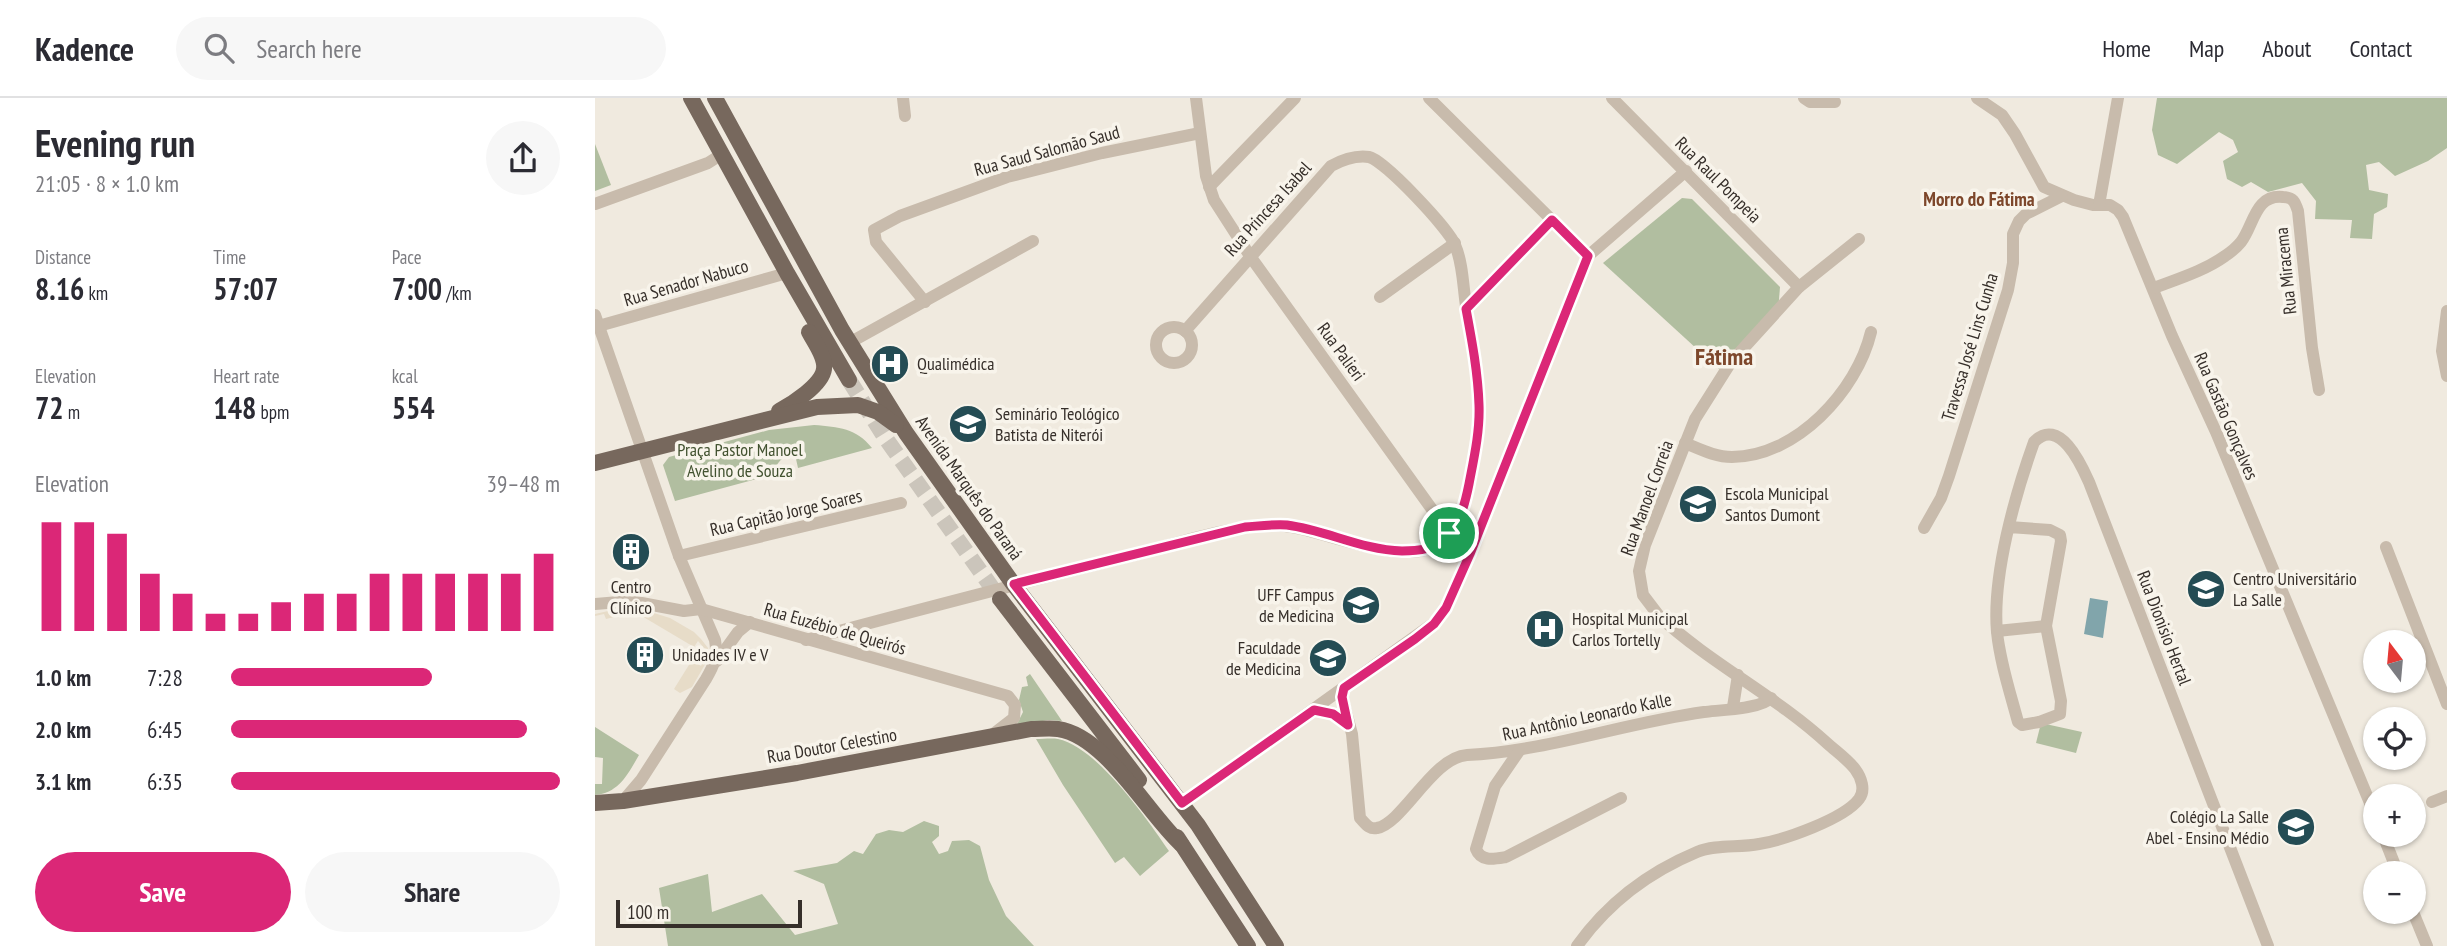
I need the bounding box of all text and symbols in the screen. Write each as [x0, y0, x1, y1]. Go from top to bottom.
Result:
search box [176, 17, 666, 80]
text: Kadence [35, 27, 134, 70]
icon: search [200, 29, 238, 67]
text: Search here [256, 32, 362, 65]
text: Home [2102, 33, 2151, 64]
text: Map [2189, 33, 2224, 64]
text: About [2262, 33, 2311, 64]
text: Contact [2349, 33, 2412, 64]
text: Evening run [35, 118, 195, 167]
street label: Rua Saud Salomão Saud [972, 120, 1122, 181]
button: share [486, 121, 560, 195]
street label: Rua Raul Pompeia [1670, 132, 1766, 228]
street label: Rua Princesa Isabel [1219, 156, 1317, 261]
text: 21:05 · 8 × 1.0 km [35, 169, 179, 198]
district label: Morro do Fátima [1923, 187, 2035, 211]
street label: Rua Miracema [2269, 226, 2302, 316]
text: Distance [35, 245, 91, 269]
text: Time [213, 245, 246, 269]
text: Pace [392, 245, 422, 269]
street label: Rua Senador Nabuco [621, 254, 751, 311]
text: 8.16 [35, 269, 84, 308]
text: 57:07 [213, 269, 278, 308]
text: 7:00 [392, 269, 442, 308]
street label: Travessa José Lins Cunha [1936, 270, 2003, 424]
text: km [84, 281, 108, 305]
text: /km [442, 281, 472, 305]
street label: Rua Palieri [1313, 318, 1370, 385]
district label: Fátima [1695, 341, 1753, 372]
hospital icon: Qualimédica [869, 343, 911, 385]
street label: Rua Gastão Gonçalves [2189, 349, 2264, 483]
place label: Qualimédica [917, 352, 994, 375]
text: Elevation [35, 364, 96, 388]
text: Heart rate [213, 364, 280, 388]
text: kcal [392, 364, 418, 388]
text: 72 [35, 388, 64, 427]
text: 148 [213, 388, 256, 427]
text: 554 [392, 388, 435, 427]
text: m [64, 400, 80, 424]
text: bpm [256, 400, 289, 424]
place label: Seminário Teológico Batista de Niterói [995, 402, 1120, 446]
school or university icon: Seminário Teológico Batista de Niterói [947, 403, 989, 445]
street label: Avenida Marquês do Paraná [911, 411, 1028, 564]
street label: Rua Manoel Correia [1615, 437, 1678, 559]
park label: Praça Pastor Manoel Avelino de Souza [677, 438, 804, 482]
text: Elevation [35, 469, 109, 498]
text: 39–48 m [487, 469, 560, 498]
place label: Escola Municipal Santos Dumont [1725, 482, 1829, 526]
school or university icon: Escola Municipal Santos Dumont [1677, 483, 1719, 525]
street label: Rua Capitão Jorge Soares [708, 484, 864, 541]
pin [1419, 503, 1479, 563]
icon: arrive [1430, 514, 1468, 552]
building icon: Centro Clínico [610, 531, 652, 573]
street label: Rua Dionisio Hertal [2132, 567, 2197, 689]
place label: Centro Universitário La Salle [2233, 567, 2357, 611]
school or university icon: Centro Universitário La Salle [2185, 568, 2227, 610]
place label: Centro Clínico [610, 575, 652, 619]
place label: UFF Campus de Medicina [1257, 583, 1334, 627]
school or university icon: UFF Campus de Medicina [1340, 584, 1382, 626]
street label: Rua Euzébio de Queirós [761, 597, 909, 660]
place label: Hospital Municipal Carlos Tortelly [1572, 607, 1689, 651]
hospital icon: Hospital Municipal Carlos Tortelly [1524, 608, 1566, 650]
north arrow [2363, 630, 2425, 693]
map controls [2363, 630, 2426, 924]
building icon: Unidades IV e V [624, 634, 666, 676]
place label: Faculdade de Medicina [1226, 636, 1301, 680]
school or university icon: Faculdade de Medicina [1307, 637, 1349, 679]
place label: Unidades IV e V [672, 643, 769, 666]
text: 1.0 km [35, 663, 91, 692]
text: 7:28 [147, 663, 183, 692]
street label: Rua Antônio Leonardo Kalle [1500, 687, 1673, 746]
button: locate [2363, 707, 2426, 770]
text: 2.0 km [35, 715, 91, 744]
text: 6:45 [147, 715, 183, 744]
street label: Rua Doutor Celestino [765, 723, 899, 768]
text: 3.1 km [35, 767, 91, 796]
text: 6:35 [147, 767, 183, 796]
button: + [2363, 784, 2426, 847]
place label: Colégio La Salle Abel - Ensino Médio [2146, 805, 2269, 849]
school or university icon: Colégio La Salle Abel - Ensino Médio [2275, 806, 2317, 848]
button: Save [35, 852, 291, 932]
button: Share [305, 852, 560, 932]
button: − [2363, 861, 2426, 924]
scale bar [616, 897, 801, 929]
text: 100 m [627, 900, 669, 924]

